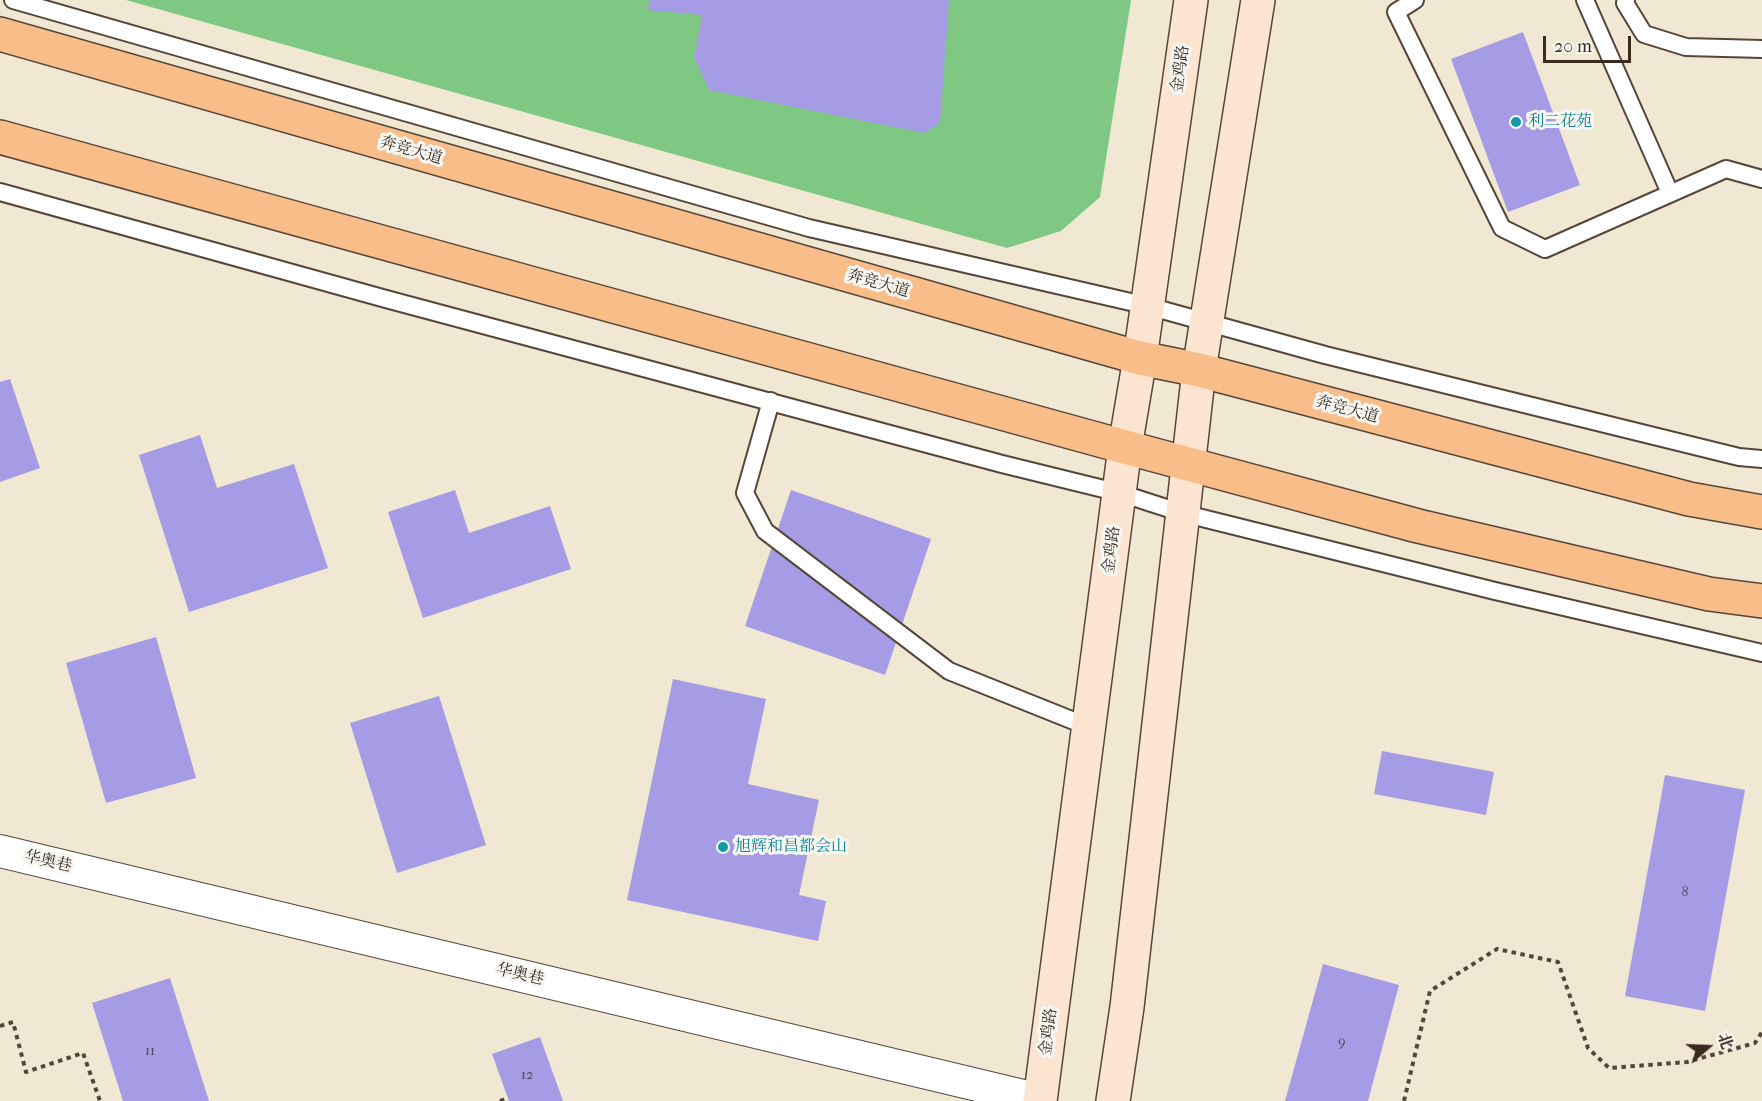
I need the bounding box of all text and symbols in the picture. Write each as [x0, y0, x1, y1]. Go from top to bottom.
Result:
scale bar [1546, 24, 1634, 62]
text: 20 m [1554, 36, 1592, 57]
street label: 金鸡路 [1168, 44, 1194, 94]
place label: 利二花苑 [1528, 112, 1592, 132]
marker: 利二花苑 [1509, 115, 1523, 129]
street label: 奔竞大道 [378, 133, 444, 169]
street label: 奔竞大道 [845, 266, 911, 302]
street label: 奔竞大道 [1314, 392, 1380, 428]
street label: 金鸡路 [1100, 525, 1124, 575]
place label: 旭辉和昌都会山 [735, 837, 847, 857]
marker: 旭辉和昌都会山 [716, 840, 730, 854]
street label: 华奥巷 [22, 847, 74, 877]
house number: 8 [1681, 885, 1689, 901]
street label: 华奥巷 [494, 960, 546, 990]
street label: 金鸡路 [1037, 1007, 1061, 1057]
north arrow [1678, 1017, 1738, 1077]
text: 北 [1714, 1030, 1737, 1052]
house number: 9 [1338, 1035, 1346, 1051]
house number: 11 [145, 1044, 155, 1060]
house number: 12 [521, 1068, 533, 1084]

